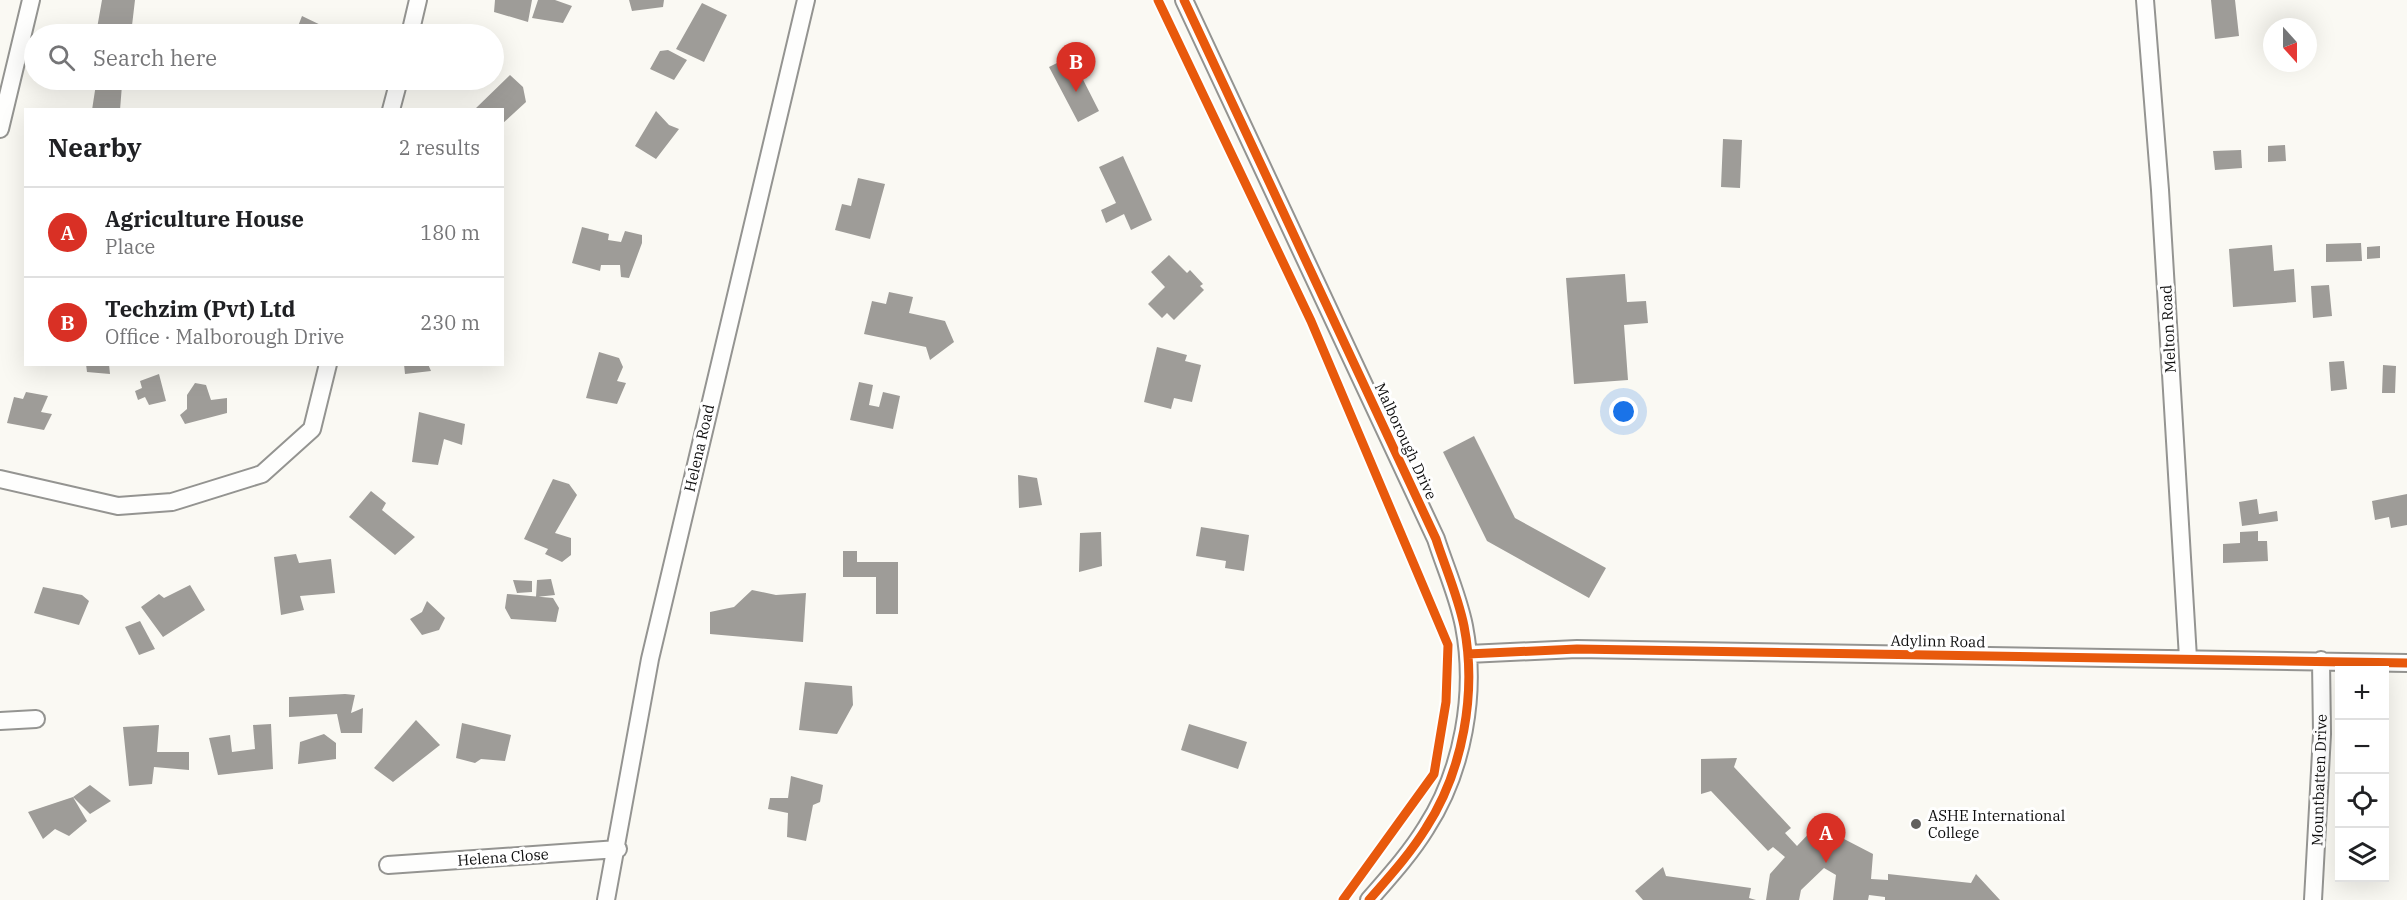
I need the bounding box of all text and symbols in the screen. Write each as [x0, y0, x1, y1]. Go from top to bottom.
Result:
north arrow [2263, 18, 2317, 72]
search box [24, 24, 504, 90]
icon: search [45, 41, 78, 74]
pin: B [1056, 42, 1096, 92]
text: Search here [93, 43, 217, 72]
text: Nearby [48, 130, 142, 164]
text: 2 results [399, 134, 480, 161]
text: Agriculture House [105, 204, 304, 233]
text: A [61, 219, 74, 246]
text: 180 m [420, 219, 480, 246]
text: Place [105, 233, 155, 260]
street label: Melton Road [2156, 284, 2180, 374]
text: Techzim (Pvt) Ltd [105, 294, 295, 323]
text: B [60, 309, 75, 336]
text: 230 m [420, 309, 480, 336]
text: Office · Malborough Drive [105, 323, 344, 350]
street label: Malborough Drive [1371, 380, 1441, 502]
your location [1609, 397, 1638, 426]
street label: Helena Road [680, 402, 718, 494]
street label: Adylinn Road [1890, 631, 1986, 651]
map controls [2335, 666, 2389, 882]
button: + [2335, 666, 2389, 720]
street label: Mountbatten Drive [2307, 714, 2331, 846]
button: − [2335, 720, 2389, 774]
button: locate [2335, 774, 2389, 828]
place label: ASHE International College [1928, 806, 2065, 842]
pin: A [1806, 814, 1846, 863]
marker: ASHE International College [1909, 817, 1923, 831]
button: layers [2335, 828, 2389, 882]
street label: Helena Close [457, 844, 549, 870]

